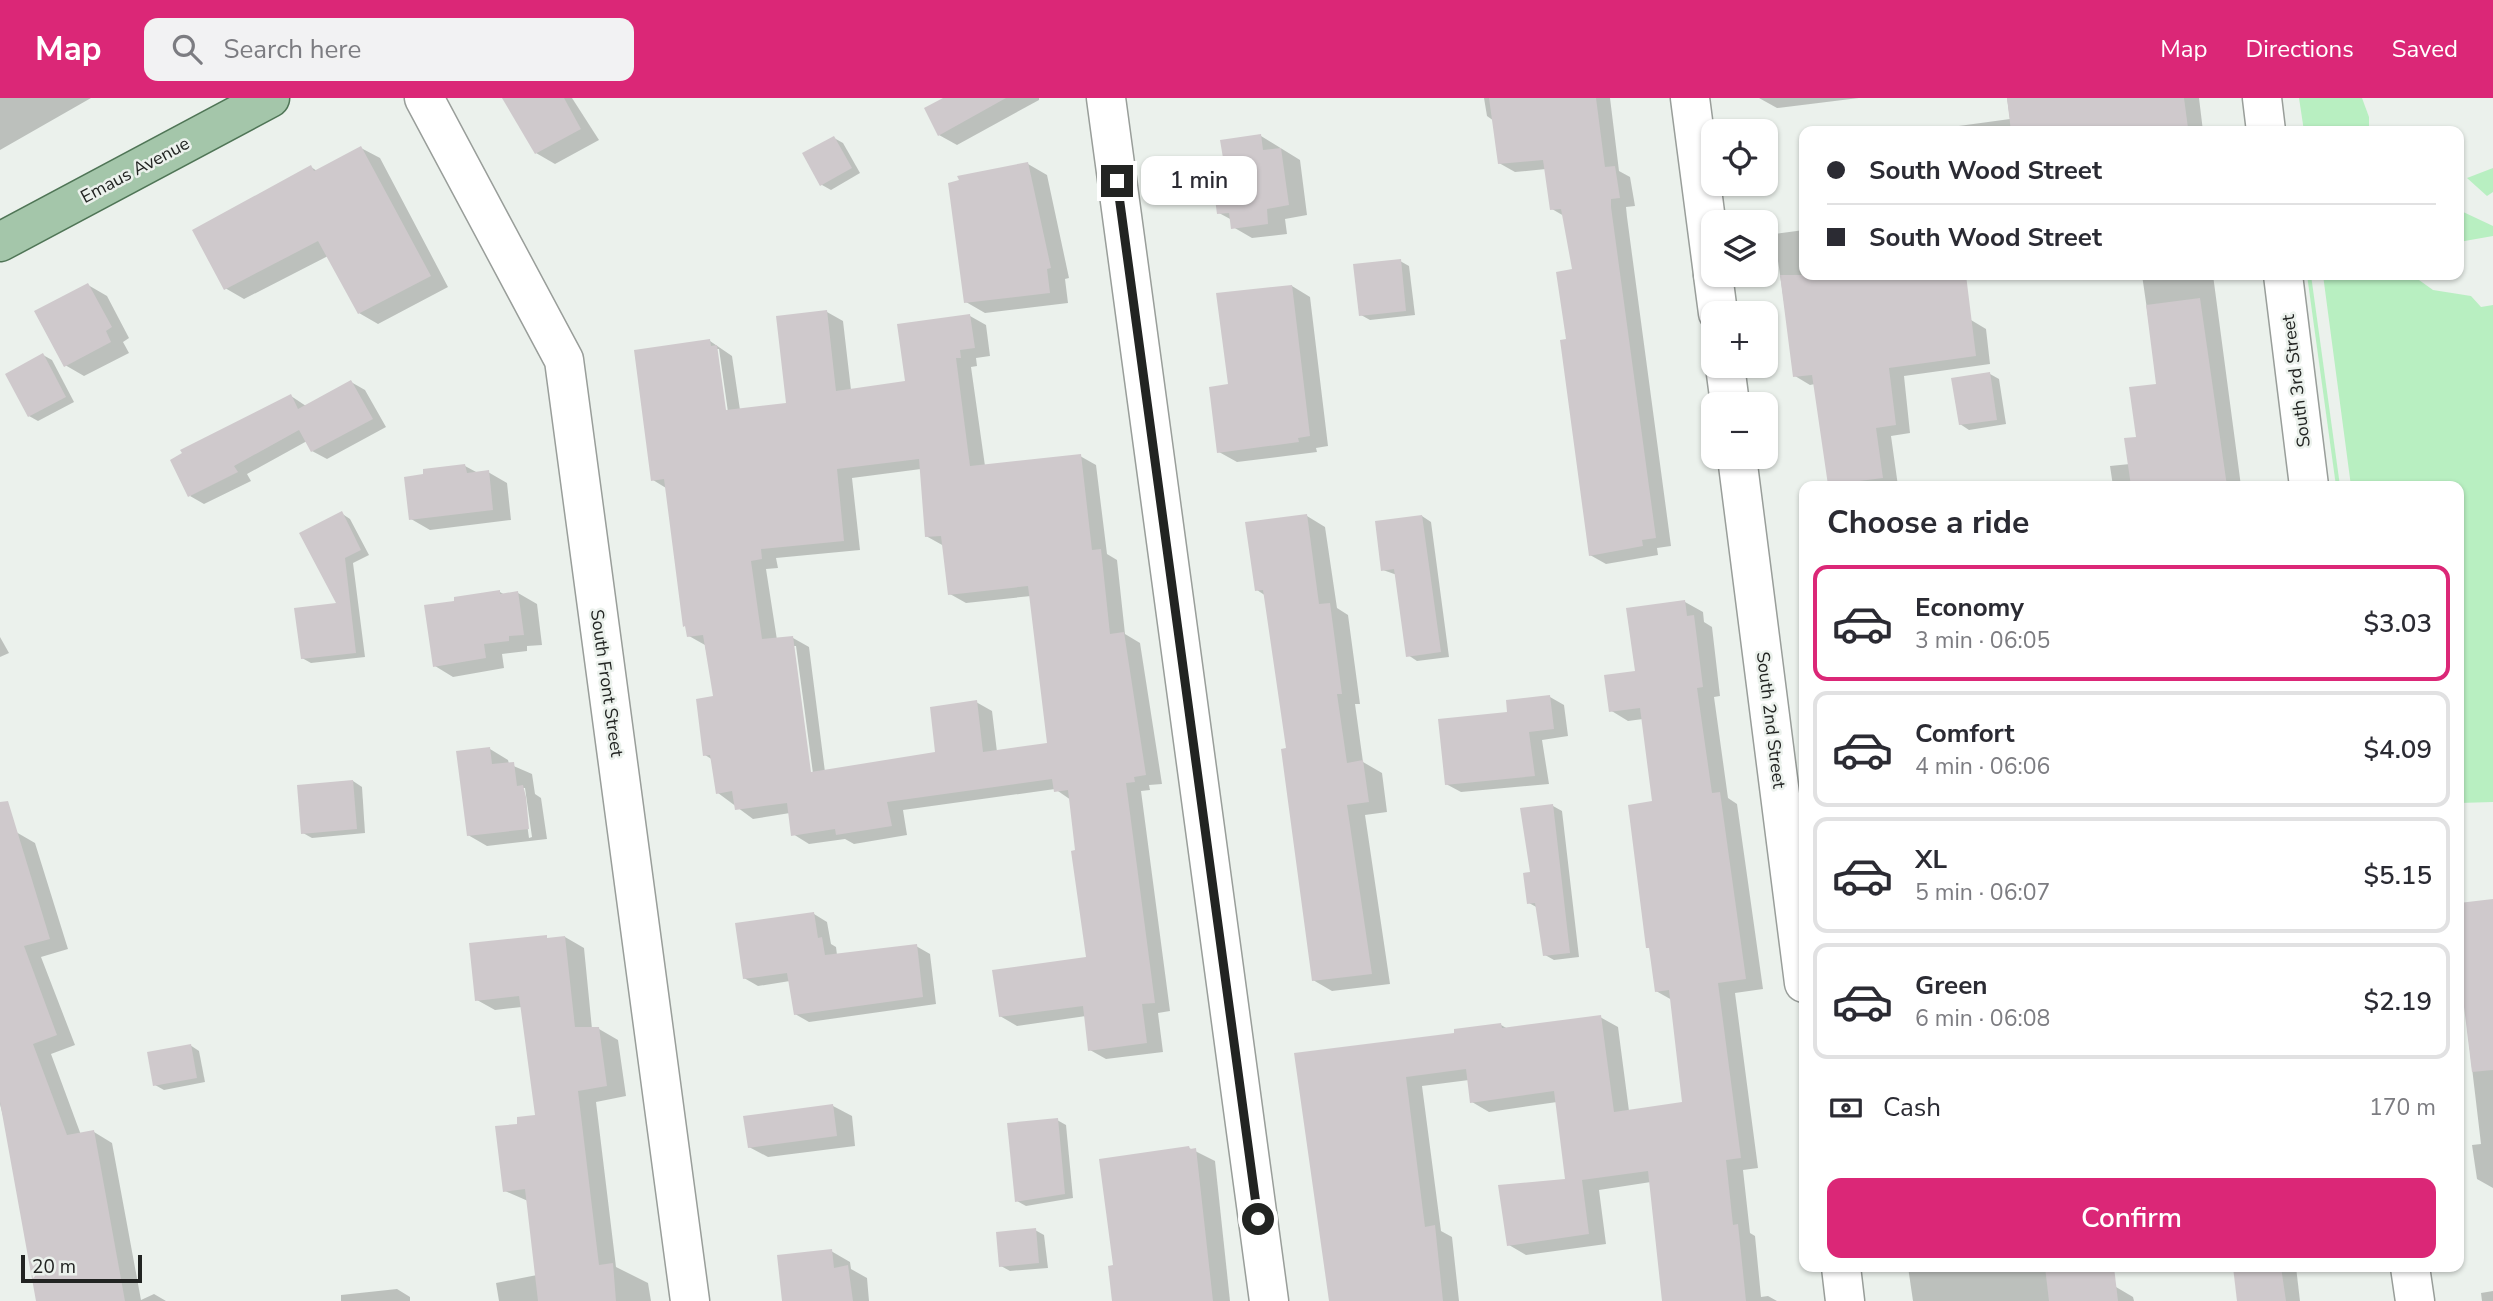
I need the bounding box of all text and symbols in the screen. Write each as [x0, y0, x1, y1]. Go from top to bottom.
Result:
search box [144, 18, 634, 81]
text: Map [35, 27, 102, 72]
icon: search [168, 30, 206, 68]
text: Search here [224, 32, 361, 67]
text: Map [2160, 33, 2207, 65]
text: Directions [2245, 33, 2354, 65]
text: Saved [2392, 33, 2458, 65]
map controls [1701, 119, 1778, 469]
button: locate [1701, 119, 1778, 196]
street label: Emaus Avenue [76, 131, 194, 209]
text: South Wood Street [1869, 153, 2102, 188]
callout: 1 min [1142, 156, 1257, 206]
route end [1101, 165, 1133, 197]
text: 1 min [1170, 165, 1228, 196]
button: layers [1701, 210, 1778, 287]
text: South Wood Street [1869, 220, 2102, 255]
button: + [1701, 301, 1778, 378]
street label: South 3rd Street [2276, 313, 2316, 449]
button: − [1701, 392, 1778, 469]
text: Choose a ride [1827, 501, 2029, 544]
text: Economy [1915, 590, 2024, 625]
icon: car [1831, 592, 1894, 655]
text: $3.03 [2363, 606, 2432, 641]
street label: South Front Street [585, 608, 629, 759]
text: 3 min · 06:05 [1915, 625, 2050, 656]
street label: South 2nd Street [1751, 650, 1791, 790]
text: Comfort [1915, 716, 2015, 751]
icon: car [1831, 718, 1894, 781]
text: $4.09 [2363, 732, 2432, 767]
text: 4 min · 06:06 [1915, 751, 2050, 782]
text: XL [1915, 842, 1947, 877]
icon: car [1831, 844, 1894, 907]
text: $5.15 [2363, 858, 2432, 893]
text: 5 min · 06:07 [1915, 877, 2050, 908]
text: Green [1915, 968, 1988, 1003]
icon: car [1831, 970, 1894, 1033]
text: $2.19 [2363, 984, 2432, 1019]
text: 6 min · 06:08 [1915, 1003, 2050, 1034]
icon: cash [1827, 1089, 1865, 1127]
text: Cash [1883, 1090, 1941, 1125]
text: 170 m [2369, 1092, 2436, 1123]
button: Confirm [1827, 1178, 2436, 1258]
route start [1242, 1203, 1274, 1235]
scale bar [21, 1252, 142, 1284]
text: 20 m [32, 1254, 76, 1280]

